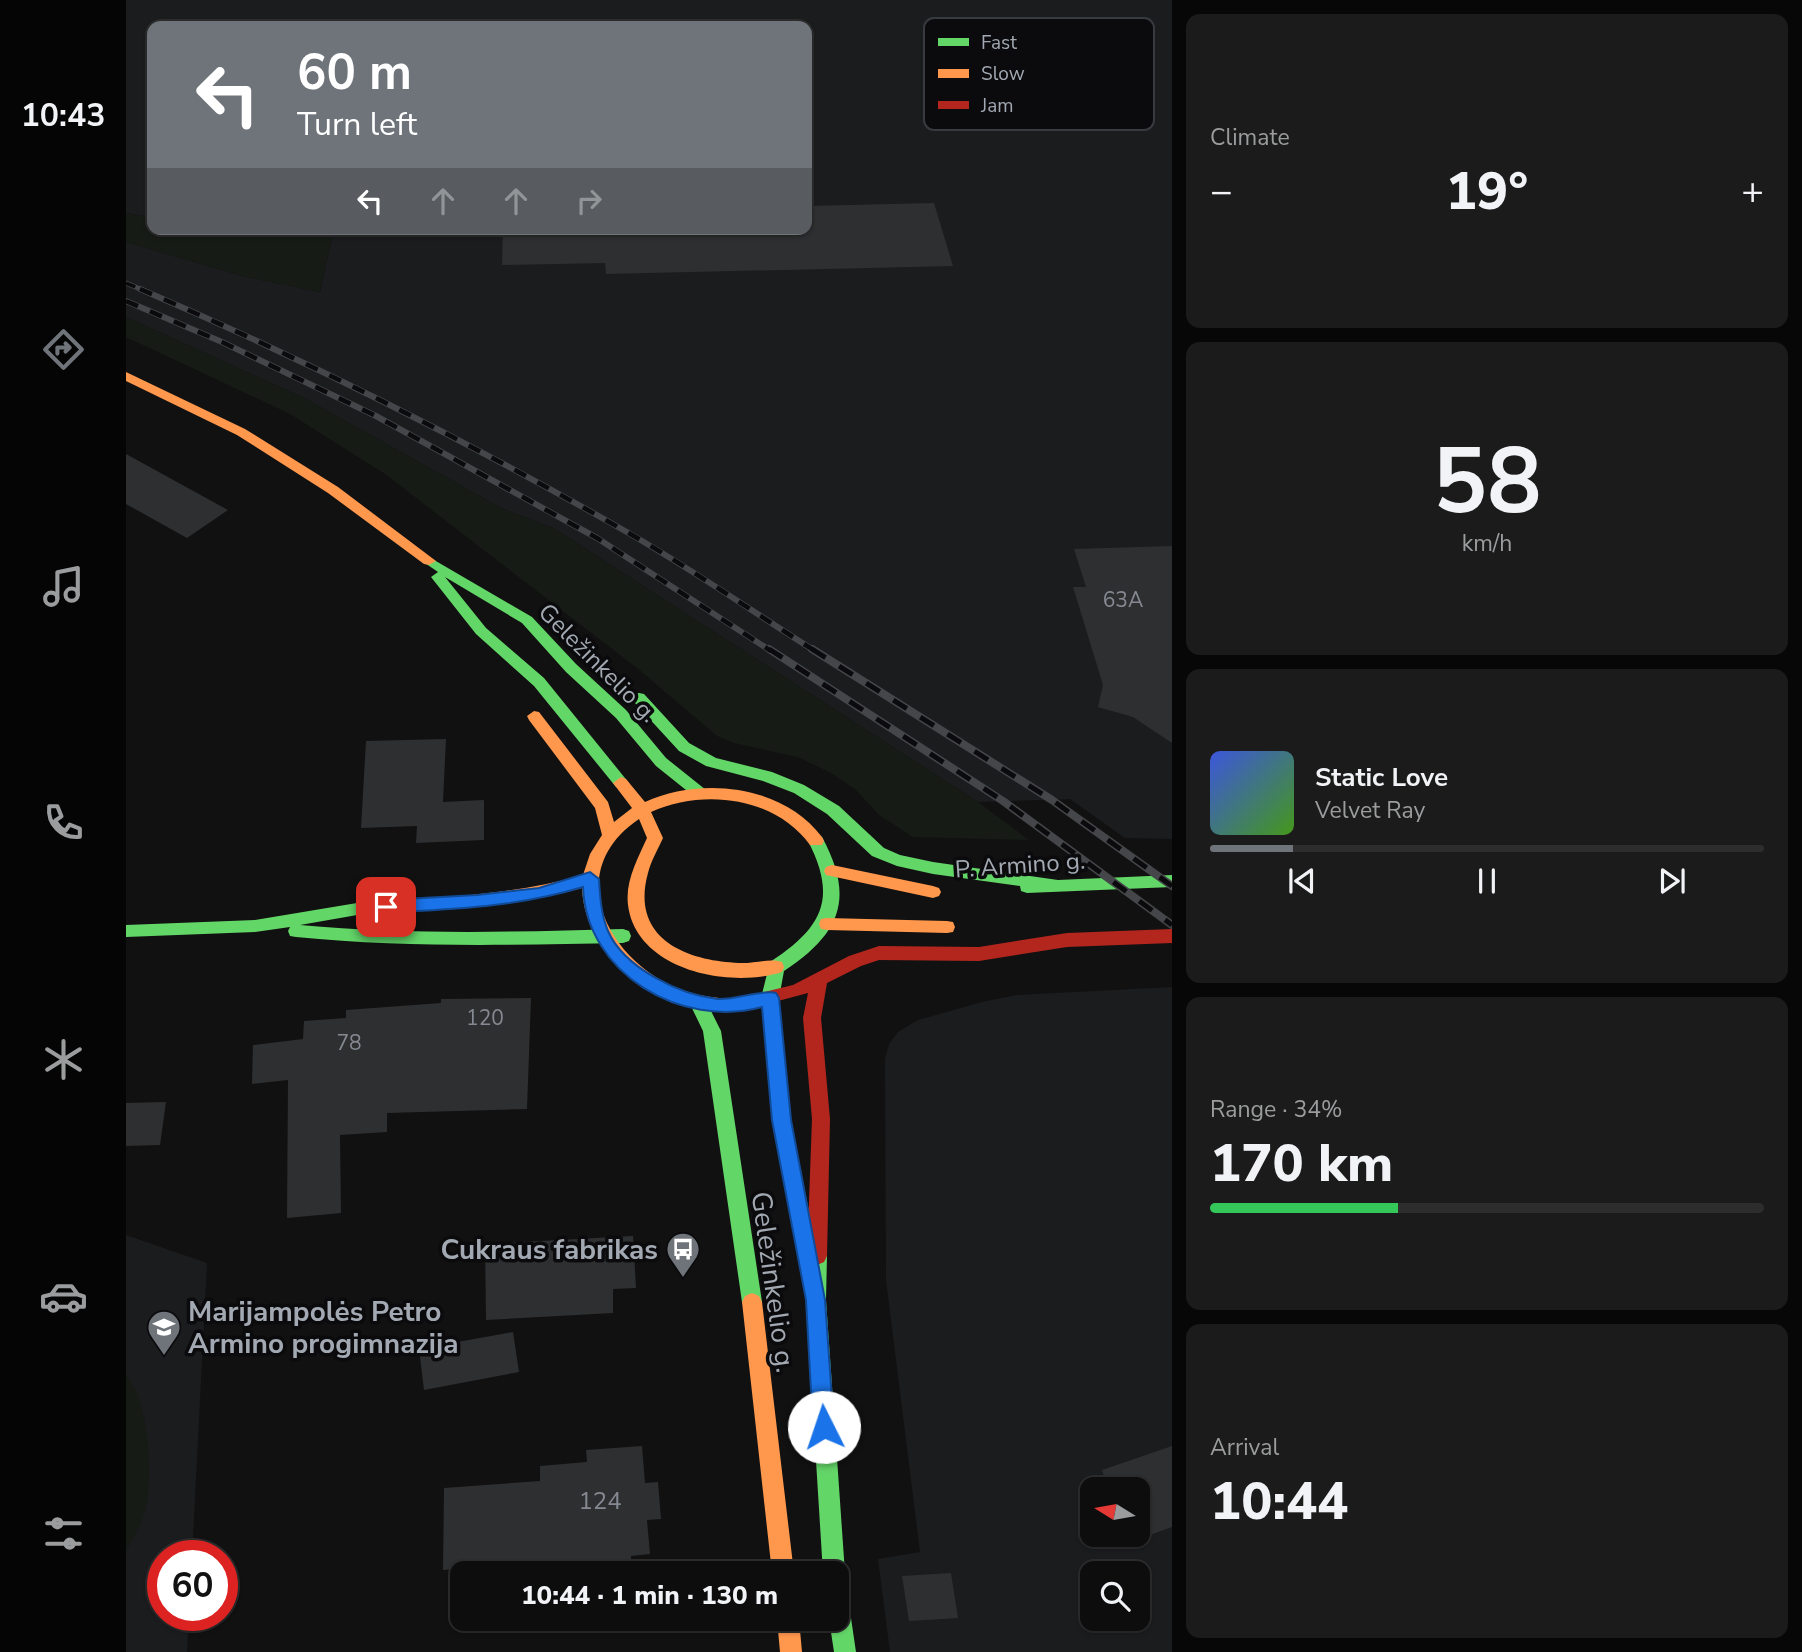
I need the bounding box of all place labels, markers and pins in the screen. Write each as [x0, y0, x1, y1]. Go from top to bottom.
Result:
pin [356, 877, 416, 937]
bus stop icon: Cukraus fabrikas [664, 1230, 702, 1279]
place label: Cukraus fabrikas [440, 1231, 658, 1269]
place label: Marijampolės Petro Armino progimnazija [188, 1293, 459, 1363]
school or university icon: Marijampolės Petro Armino progimnazija [145, 1308, 183, 1357]

